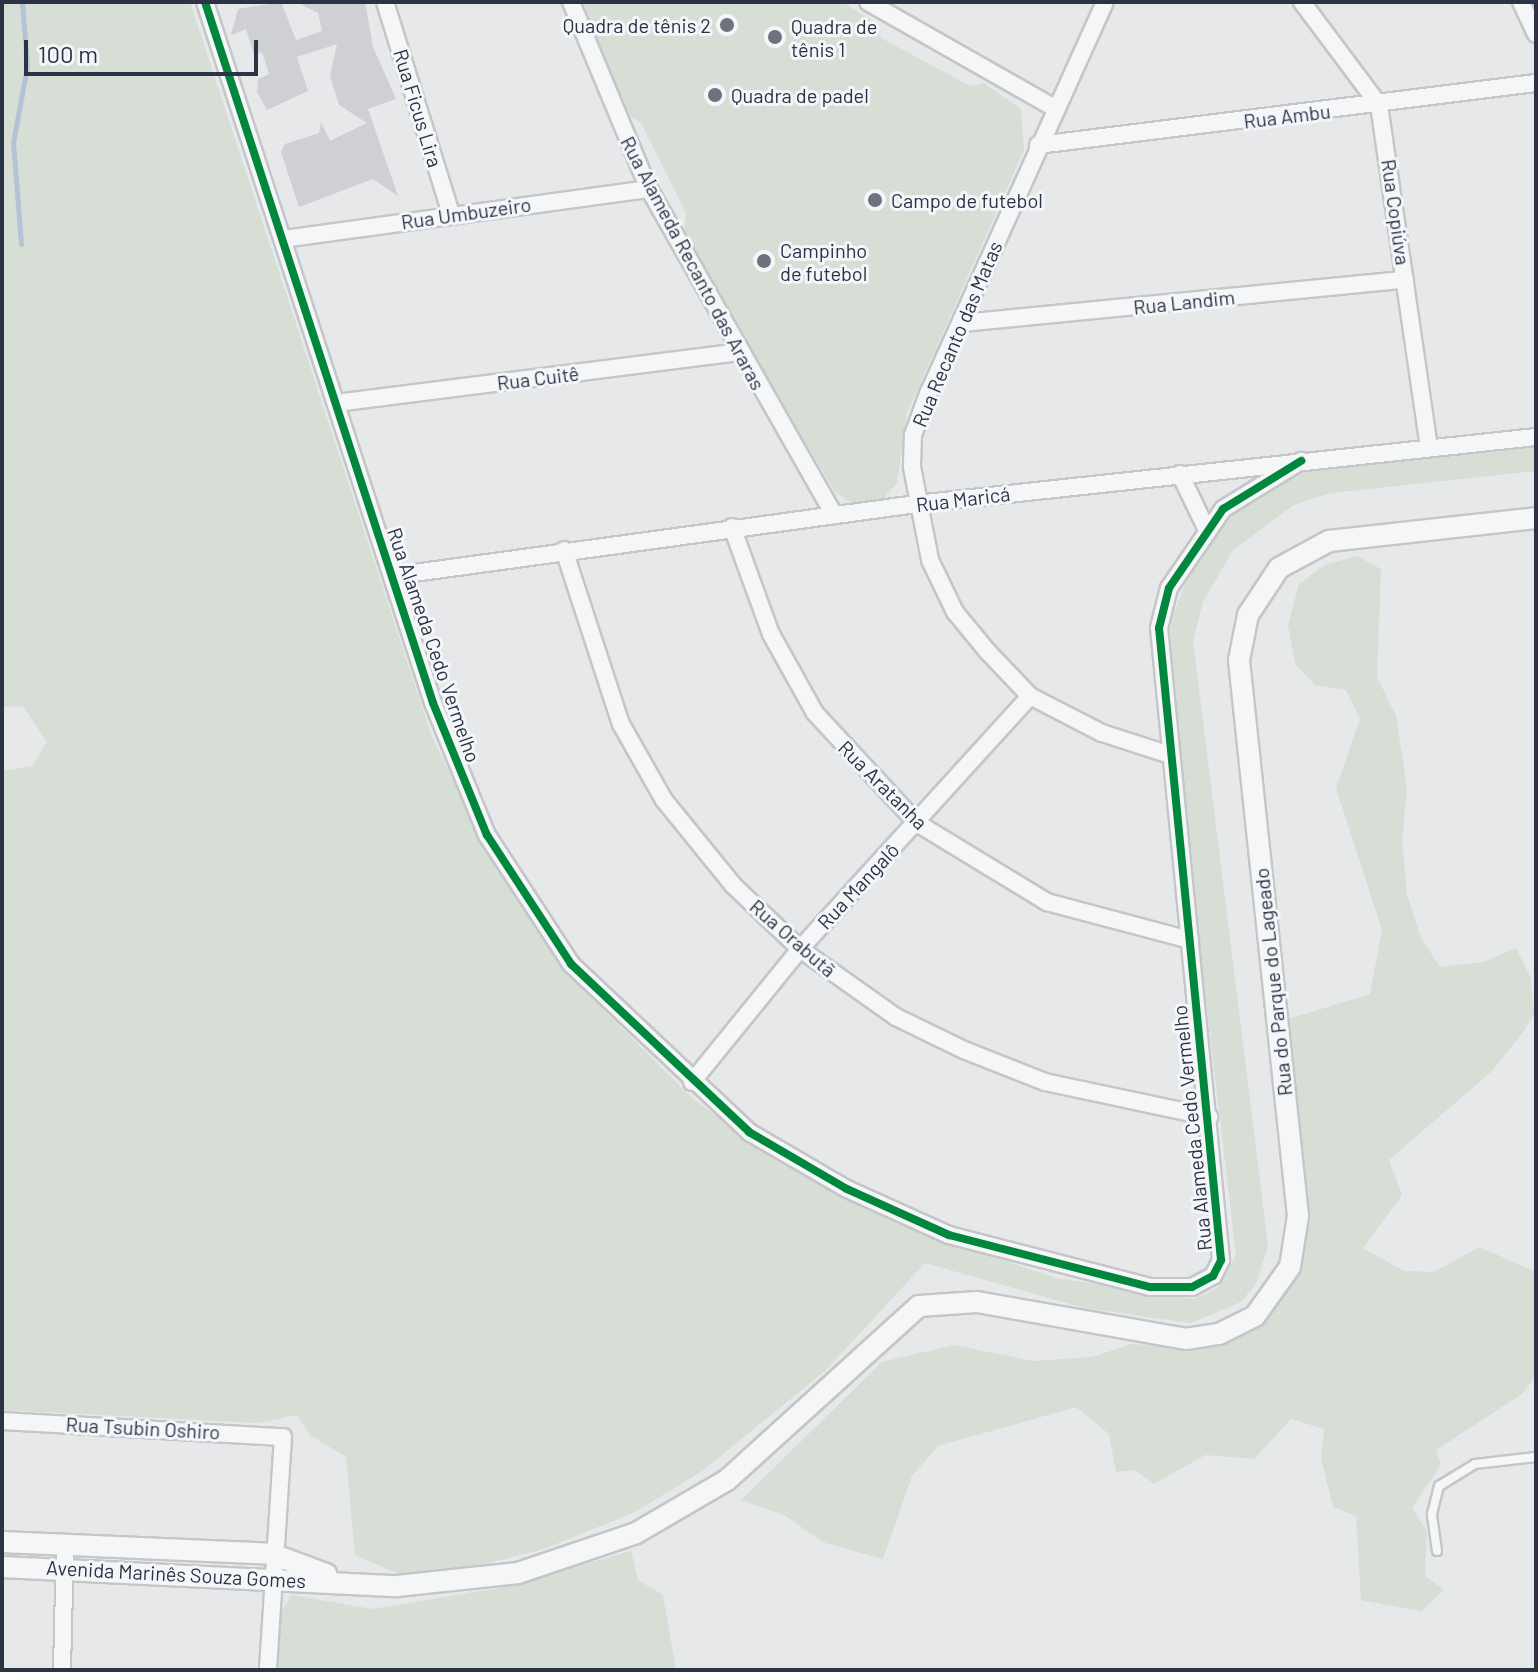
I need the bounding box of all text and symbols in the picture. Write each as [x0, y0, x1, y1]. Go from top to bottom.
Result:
place label: Quadra de tênis 2 [563, 13, 711, 37]
place label: Quadra de tênis 1 [791, 14, 877, 61]
marker: Quadra de tênis 2 [718, 16, 736, 34]
scale bar [28, 24, 262, 74]
marker: Quadra de tênis 1 [766, 28, 784, 46]
text: 100 m [38, 39, 98, 68]
street label: Rua Ficus Lira [389, 46, 447, 170]
place label: Quadra de padel [731, 83, 869, 107]
marker: Quadra de padel [706, 86, 724, 104]
street label: Rua Ambu [1242, 99, 1332, 133]
street label: Rua Alameda Recanto das Araras [616, 132, 770, 394]
street label: Rua Copiúva [1377, 158, 1415, 266]
place label: Campo de futebol [891, 188, 1043, 212]
marker: Campo de futebol [866, 191, 884, 209]
street label: Rua Umbuzeiro [399, 192, 533, 234]
street label: Rua Recanto das Matas [907, 237, 1007, 431]
place label: Campinho de futebol [780, 238, 867, 285]
marker: Campinho de futebol [755, 252, 773, 270]
street label: Rua Landim [1132, 285, 1236, 319]
street label: Rua Cuitê [495, 361, 581, 395]
street label: Rua Maricá [915, 481, 1011, 517]
street label: Rua Alameda Cedo Vermelho [382, 524, 486, 766]
street label: Rua Aratanha [834, 736, 932, 834]
street label: Rua Mangalô [812, 838, 904, 934]
street label: Rua do Parque do Lageado [1249, 867, 1297, 1097]
street label: Rua Orabutã [745, 894, 841, 982]
street label: Rua Alameda Cedo Vermelho [1167, 1004, 1217, 1252]
street label: Rua Tsubin Oshiro [65, 1412, 221, 1444]
street label: Avenida Marinês Souza Gomes [45, 1555, 307, 1593]

